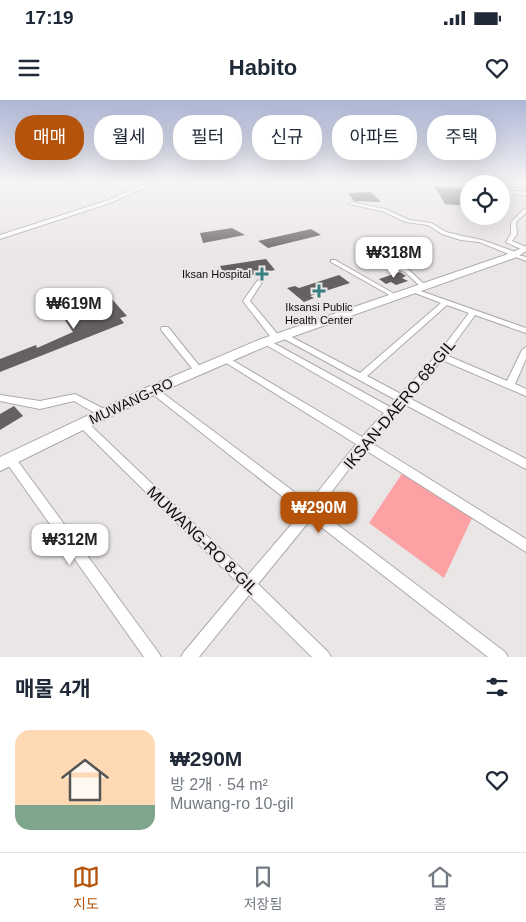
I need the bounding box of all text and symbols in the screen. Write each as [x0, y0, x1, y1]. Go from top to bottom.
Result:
text: 17:19 [25, 7, 74, 28]
icon: menu [15, 54, 43, 82]
icon: heart [483, 54, 511, 82]
text: Habito [229, 55, 297, 80]
chip: 매매 [15, 115, 84, 160]
chip: 월세 [94, 115, 163, 160]
chip: 필터 [173, 115, 242, 160]
chip: 신규 [252, 115, 322, 160]
chip: 아파트 [332, 115, 417, 160]
chip: 주택 [427, 115, 496, 160]
map controls [460, 175, 510, 225]
button: locate [460, 175, 510, 225]
pin: ₩318M [359, 236, 429, 279]
text: ₩318M [366, 244, 422, 261]
marker: Iksan Hospital [255, 267, 269, 281]
place label: Iksan Hospital [182, 268, 251, 280]
marker: Iksansi Public Health Center [312, 284, 326, 298]
pin: ₩619M [39, 288, 109, 330]
text: ₩619M [46, 295, 102, 312]
place label: Iksansi Public Health Center [285, 301, 353, 326]
street label: IKSAN-DAERO 68-GIL [340, 336, 459, 472]
street label: MUWANG-RO [87, 375, 175, 427]
street label: MUWANG-RO 8-GIL [144, 483, 262, 598]
pin: ₩290M [284, 492, 354, 534]
text: ₩290M [291, 499, 347, 516]
pin: ₩312M [35, 524, 105, 566]
text: ₩312M [42, 531, 98, 548]
icon: filters [483, 673, 511, 701]
text: 매물 4개 [15, 677, 90, 700]
text: ₩290M [170, 747, 242, 770]
icon: home [55, 750, 115, 810]
icon: heart [483, 766, 511, 794]
text: 방 2개 · 54 m² [170, 776, 268, 793]
text: Muwang-ro 10-gil [170, 795, 294, 812]
tab: 지도 [72, 863, 100, 913]
tab: 저장됨 [244, 863, 282, 913]
tab: 홈 [426, 863, 454, 913]

